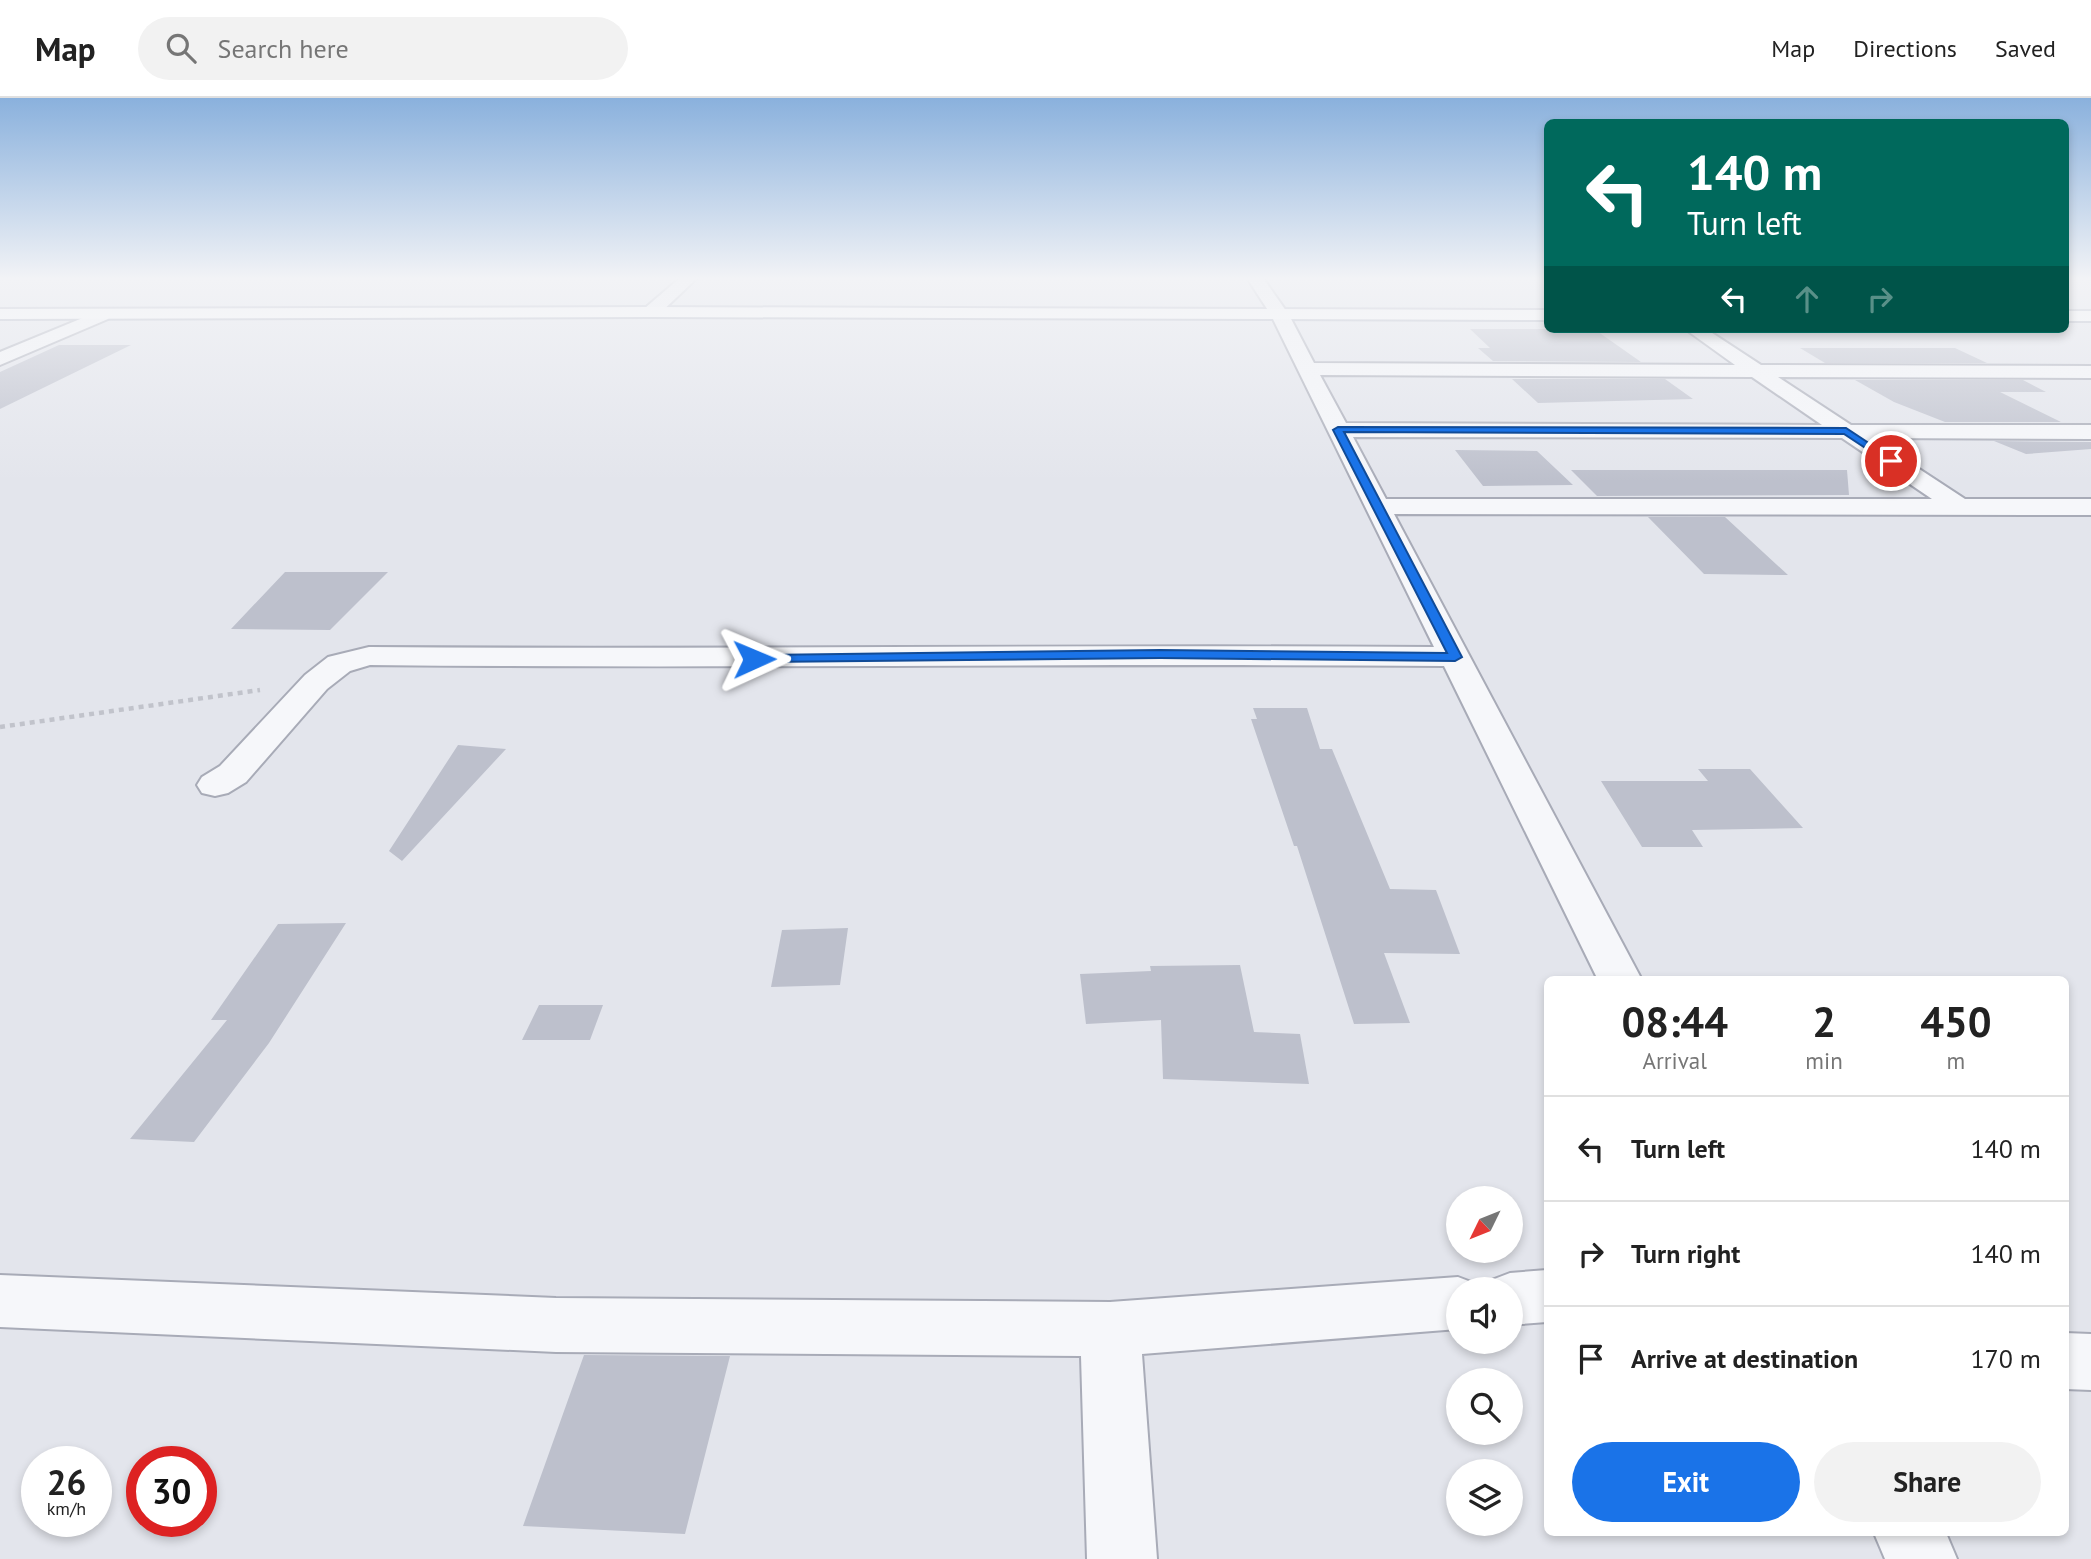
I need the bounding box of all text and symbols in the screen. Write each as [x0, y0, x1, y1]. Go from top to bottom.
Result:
search box [138, 17, 628, 80]
text: Map [35, 27, 96, 70]
icon: search [162, 29, 200, 67]
text: Search here [218, 32, 349, 65]
text: Map [1771, 33, 1815, 64]
text: Directions [1853, 33, 1957, 64]
text: Saved [1995, 33, 2056, 64]
text: 140 m [1687, 140, 1822, 204]
icon: left [1572, 147, 1663, 238]
text: Turn left [1687, 202, 1802, 244]
icon: left [1715, 280, 1753, 318]
icon: ahead [1788, 280, 1826, 318]
icon: right [1861, 280, 1899, 318]
pin [1861, 431, 1921, 491]
icon: arrive [1872, 442, 1910, 480]
position arrow [717, 622, 791, 696]
text: 08:44 [1621, 994, 1728, 1049]
text: 2 [1812, 994, 1836, 1049]
text: 450 [1920, 994, 1992, 1049]
text: Arrival [1642, 1046, 1707, 1075]
text: min [1805, 1046, 1843, 1075]
text: m [1947, 1046, 1965, 1075]
icon: left [1572, 1130, 1610, 1168]
text: Turn left [1631, 1132, 1725, 1165]
text: 140 m [1970, 1132, 2041, 1165]
north arrow [1446, 1186, 1522, 1264]
map controls [1446, 1186, 1523, 1536]
icon: right [1572, 1235, 1610, 1273]
text: Turn right [1631, 1237, 1740, 1270]
text: 140 m [1970, 1237, 2041, 1270]
button: sound [1446, 1277, 1523, 1354]
icon: arrive [1572, 1340, 1610, 1378]
text: Arrive at destination [1631, 1342, 1858, 1375]
text: 170 m [1970, 1342, 2041, 1375]
button: search [1446, 1368, 1523, 1445]
button: Exit [1572, 1442, 1800, 1522]
button: Share [1814, 1442, 2041, 1522]
speed limit sign: 30 [126, 1446, 217, 1537]
text: 26 [47, 1459, 86, 1505]
button: layers [1446, 1459, 1523, 1536]
text: km/h [47, 1497, 86, 1520]

